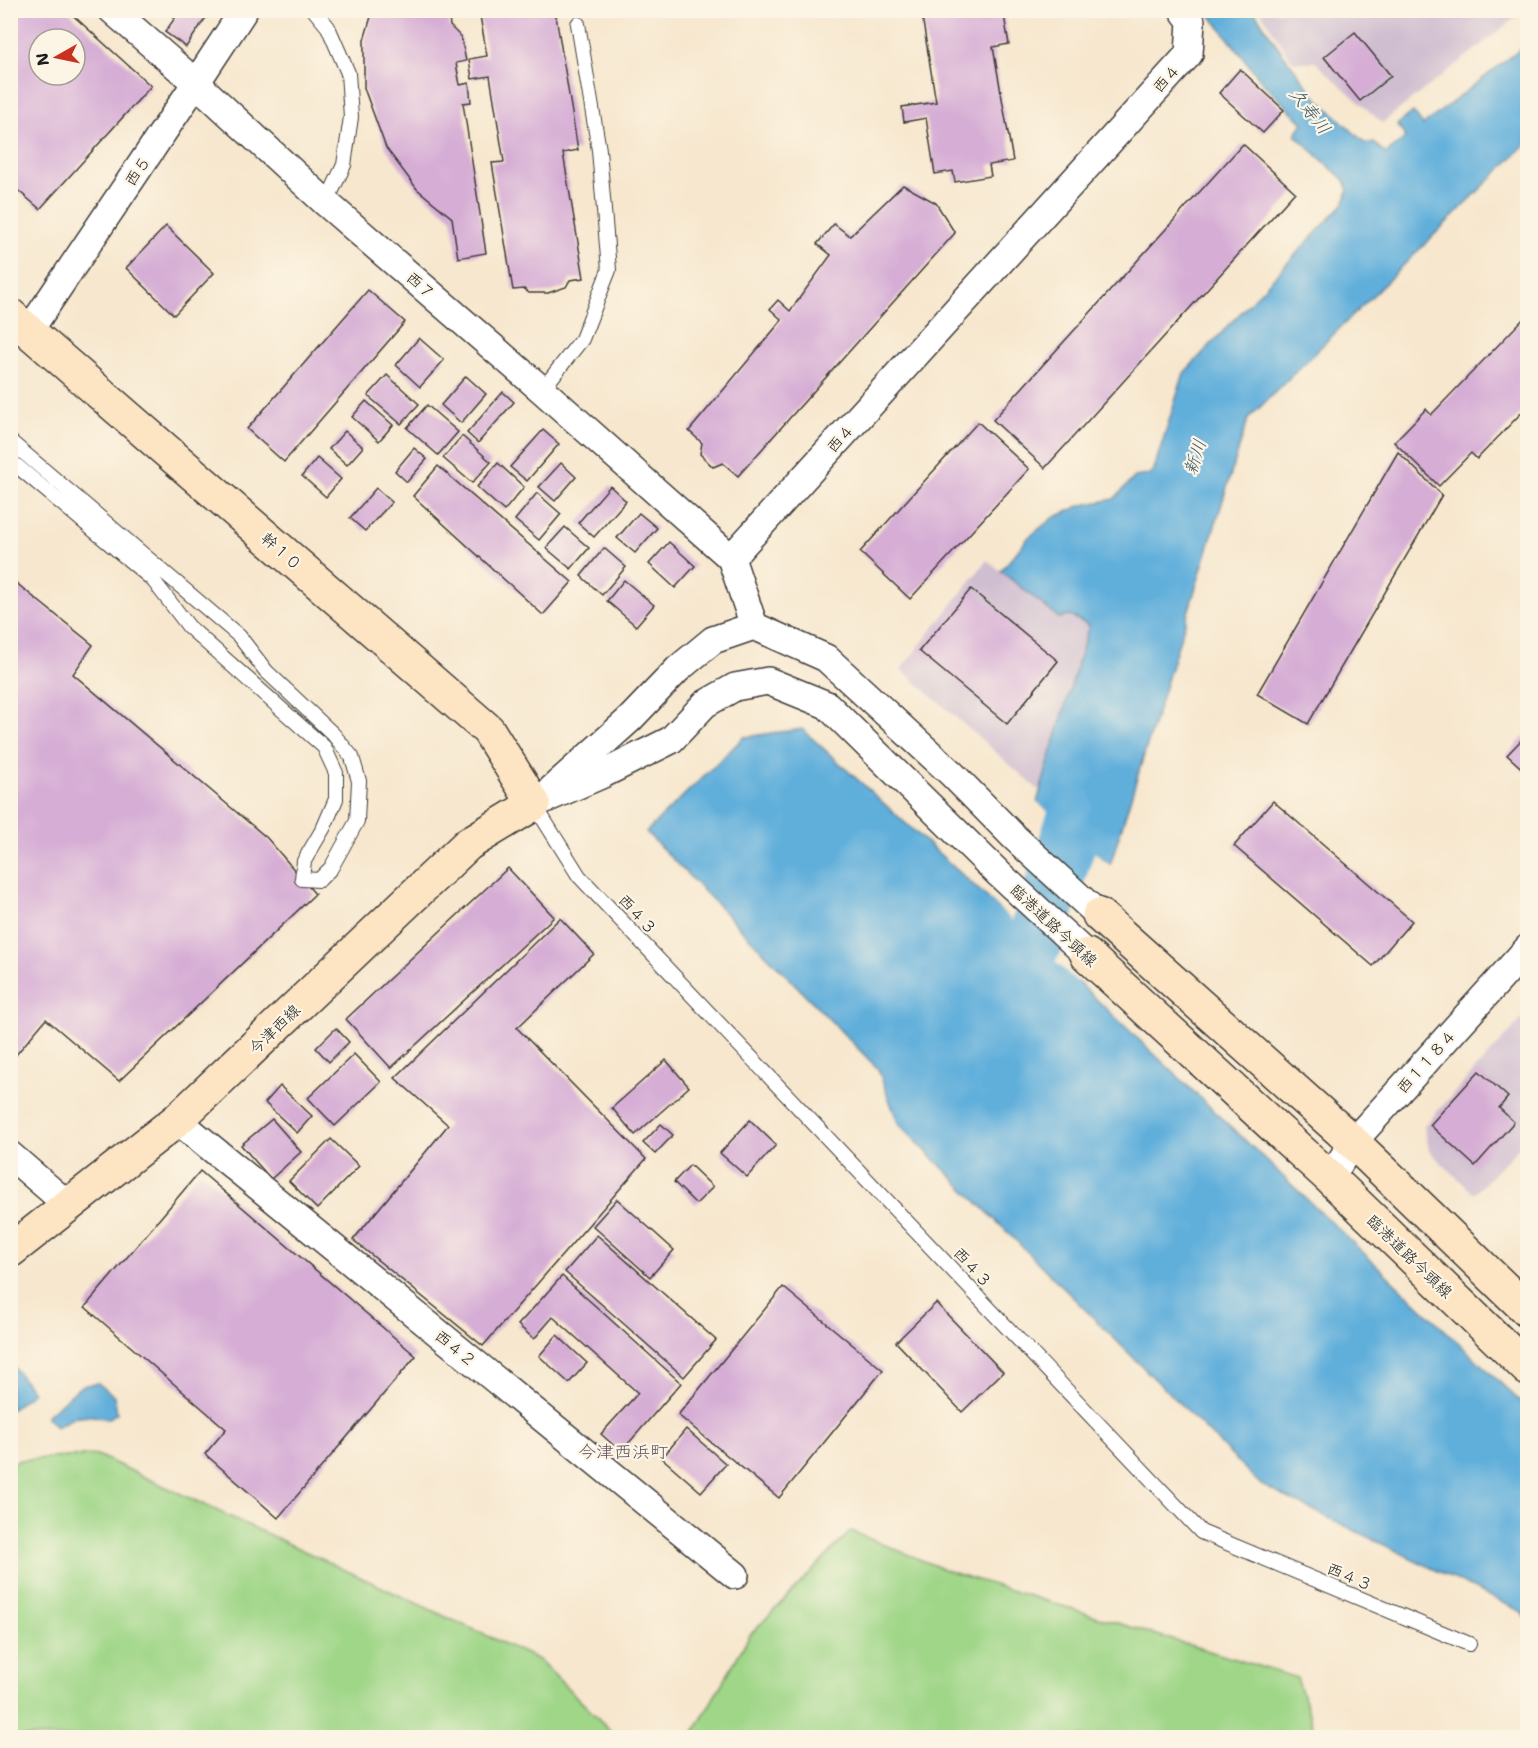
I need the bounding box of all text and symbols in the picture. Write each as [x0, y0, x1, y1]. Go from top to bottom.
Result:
north arrow [27, 27, 87, 87]
text: N [31, 51, 54, 67]
street label: 西４ [1148, 59, 1185, 97]
water label: 久寿川 [1284, 82, 1336, 140]
street label: 西５ [120, 152, 155, 190]
street label: 西７ [402, 267, 440, 304]
street label: 西４ [822, 419, 859, 457]
water label: 新川 [1178, 436, 1212, 478]
street label: 幹１０ [257, 528, 307, 575]
street label: 臨港道路今頭線 [1006, 879, 1102, 971]
street label: 西４３ [614, 890, 662, 939]
street label: 今津西線 [244, 1000, 305, 1059]
street label: 西１１８４ [1392, 1025, 1461, 1098]
street label: 臨港道路今頭線 [1362, 1210, 1457, 1303]
street label: 西４３ [949, 1243, 997, 1292]
street label: 西４２ [430, 1325, 481, 1372]
district label: 今津西浜町 [578, 1440, 668, 1464]
street label: 西４３ [1324, 1557, 1376, 1596]

